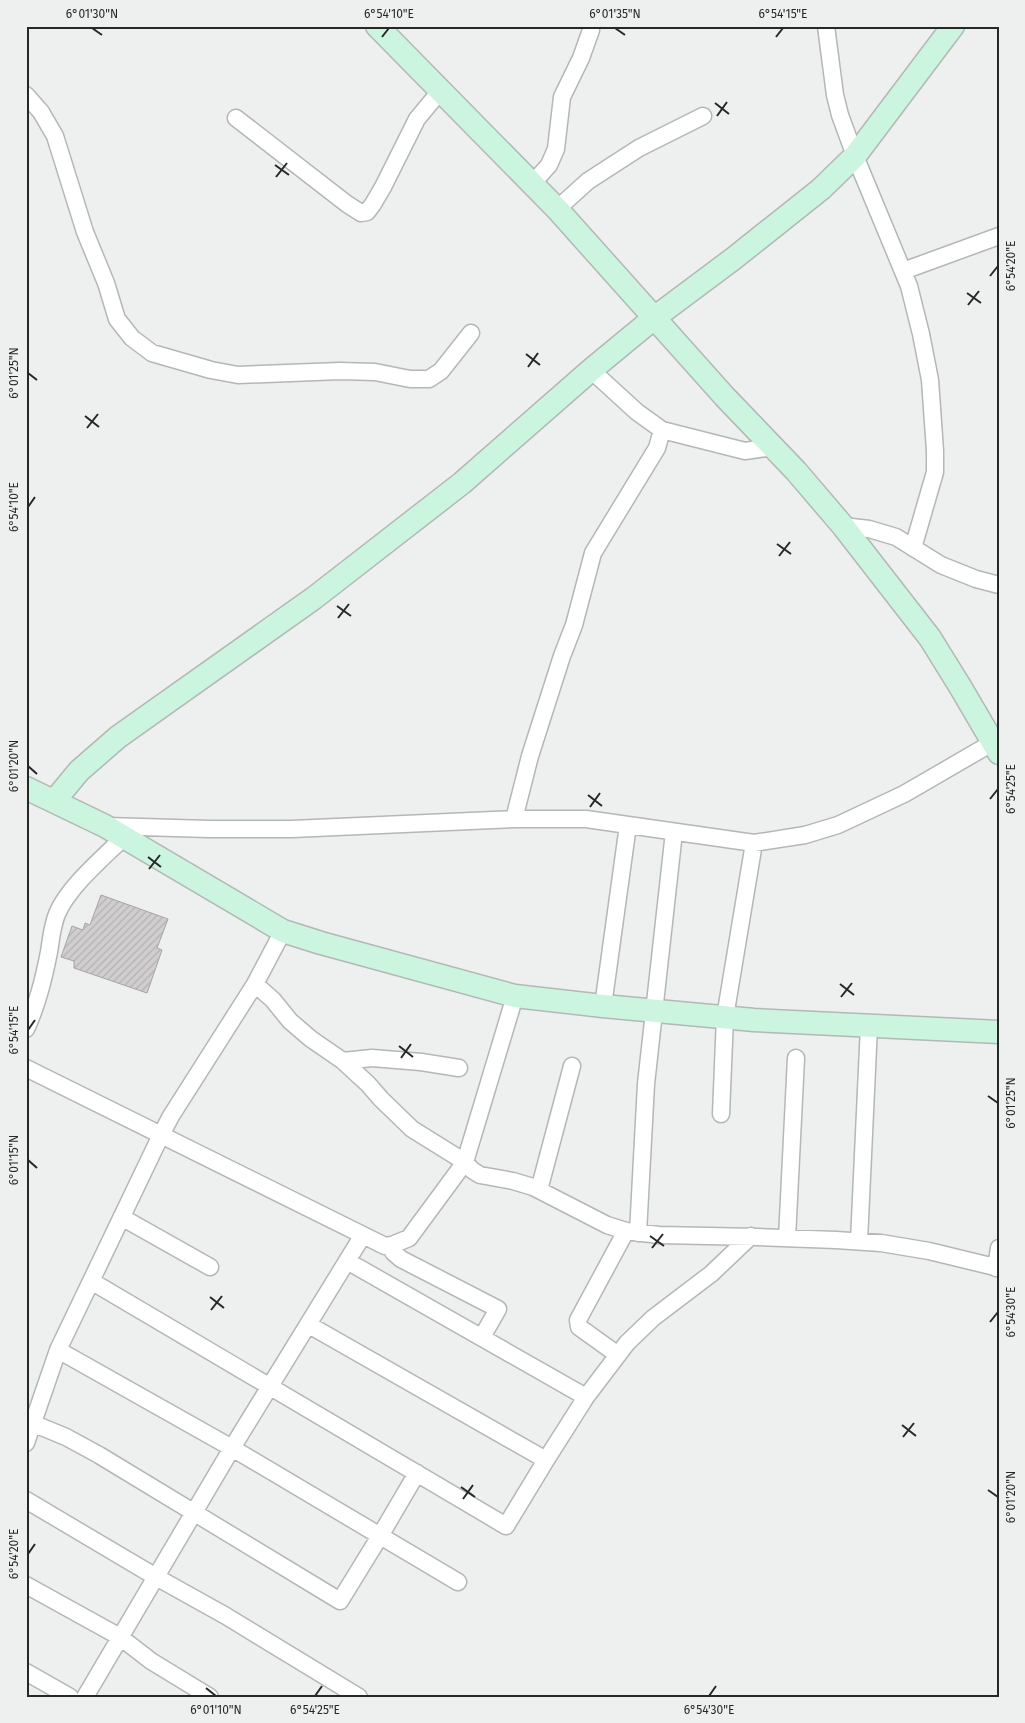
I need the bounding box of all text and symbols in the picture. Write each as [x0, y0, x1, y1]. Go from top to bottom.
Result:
text: 6°01'30"N [66, 7, 118, 21]
text: 6°54'10"E [364, 7, 414, 21]
text: 6°01'35"N [589, 7, 641, 21]
text: 6°54'15"E [758, 7, 808, 21]
text: 6°54'20"E [1004, 241, 1018, 291]
text: 6°01'25"N [7, 347, 21, 399]
text: 6°54'10"E [7, 482, 21, 532]
text: 6°01'20"N [7, 740, 21, 792]
text: 6°54'25"E [1004, 764, 1018, 814]
text: 6°54'15"E [7, 1005, 21, 1055]
text: 6°01'25"N [1004, 1077, 1018, 1129]
text: 6°01'15"N [7, 1135, 21, 1185]
text: 6°54'30"E [1004, 1287, 1018, 1337]
text: 6°01'20"N [1004, 1471, 1018, 1523]
text: 6°54'20"E [7, 1529, 21, 1579]
text: 6°01'10"N [190, 1703, 242, 1717]
text: 6°54'25"E [290, 1703, 340, 1717]
text: 6°54'30"E [684, 1703, 734, 1717]

